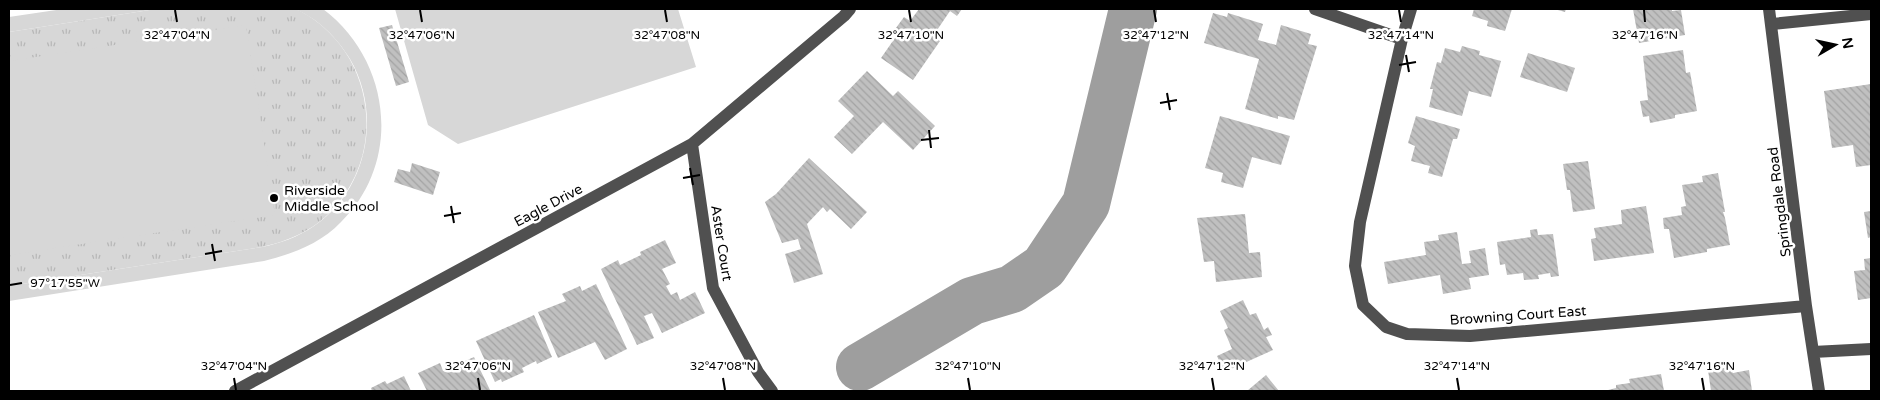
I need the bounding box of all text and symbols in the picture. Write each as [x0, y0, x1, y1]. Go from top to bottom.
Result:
north arrow [1810, 20, 1860, 70]
text: 32°47'04"N [144, 28, 210, 42]
text: 32°47'06"N [389, 28, 455, 42]
text: 32°47'08"N [634, 28, 700, 42]
text: 32°47'10"N [878, 28, 944, 42]
text: 32°47'12"N [1123, 28, 1189, 42]
text: 32°47'14"N [1368, 28, 1434, 42]
text: 32°47'16"N [1612, 28, 1678, 42]
text: N [1838, 36, 1857, 50]
street label: Springdale Road [1764, 146, 1795, 258]
street label: Eagle Drive [511, 180, 585, 231]
place label: Riverside Middle School [284, 182, 379, 215]
marker: Riverside Middle School [268, 192, 280, 204]
street label: Aster Court [707, 204, 736, 283]
text: 97°17'55"W [30, 276, 100, 290]
street label: Browning Court East [1449, 302, 1588, 329]
text: 32°47'04"N [201, 359, 267, 373]
text: 32°47'06"N [445, 359, 511, 373]
text: 32°47'08"N [690, 359, 756, 373]
text: 32°47'10"N [935, 359, 1001, 373]
text: 32°47'12"N [1179, 359, 1245, 373]
text: 32°47'14"N [1424, 359, 1490, 373]
text: 32°47'16"N [1669, 359, 1735, 373]

